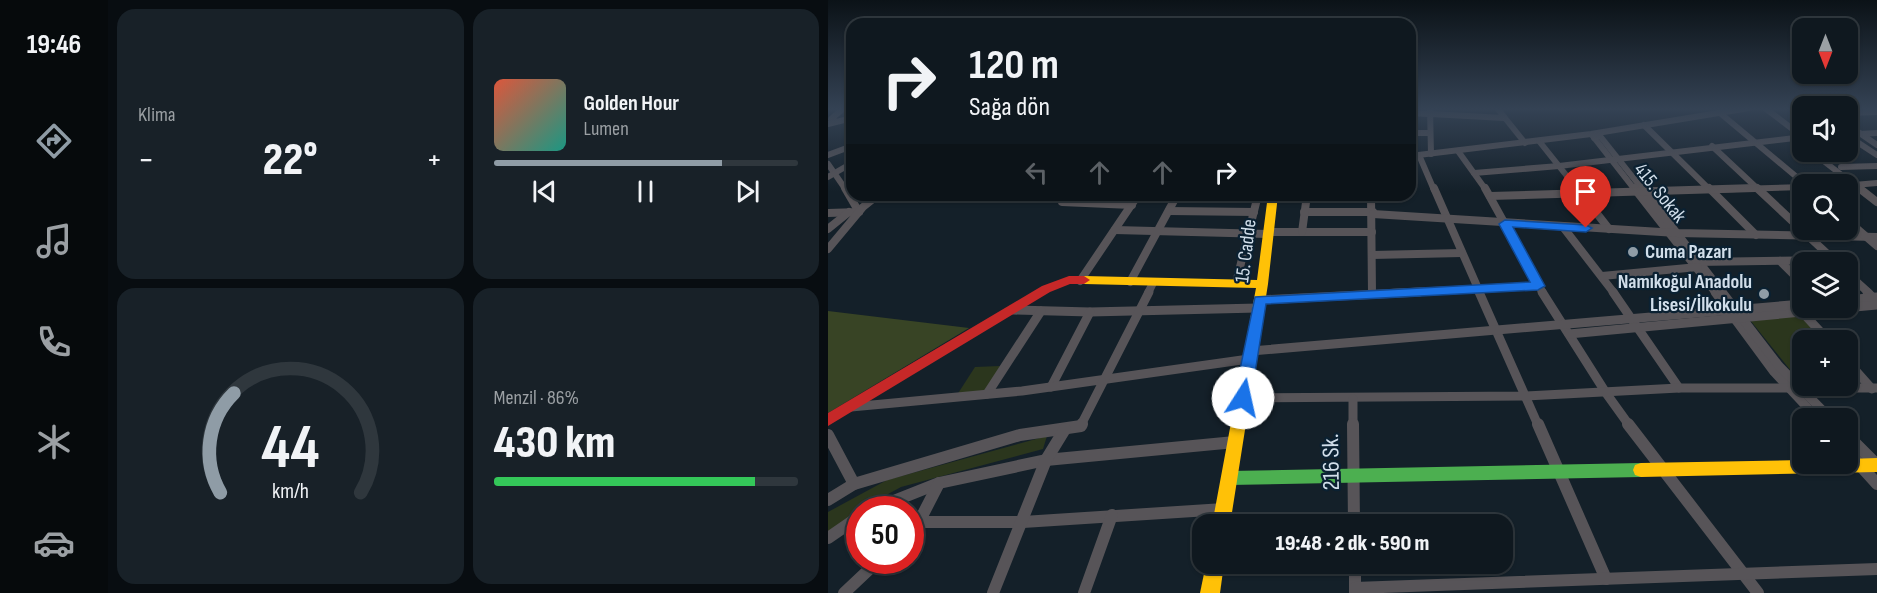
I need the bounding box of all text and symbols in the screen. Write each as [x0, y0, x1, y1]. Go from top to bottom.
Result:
north arrow [1792, 18, 1858, 84]
map controls [1792, 18, 1858, 474]
text: 19:46 [27, 29, 81, 61]
text: 120 m [969, 40, 1059, 91]
icon: right [870, 42, 948, 120]
text: Golden Hour [584, 90, 679, 117]
text: Sağa dön [969, 91, 1050, 123]
button: sound [1792, 96, 1858, 162]
text: Klima [138, 103, 176, 127]
text: Lumen [584, 117, 629, 141]
icon: directions [33, 120, 75, 162]
text: 22° [263, 133, 318, 188]
text: − [138, 140, 154, 180]
text: + [426, 140, 442, 180]
icon: left [1020, 156, 1053, 189]
icon: ahead [1083, 156, 1116, 189]
icon: ahead [1146, 156, 1179, 189]
icon: right [1209, 156, 1242, 189]
street label: 415. Sokak [1629, 158, 1692, 228]
pin [1560, 166, 1611, 228]
button: search [1792, 174, 1858, 240]
icon: previous [528, 175, 561, 208]
icon: pause [629, 175, 662, 208]
icon: next [731, 175, 764, 208]
icon: arrive [1569, 175, 1602, 208]
street label: 15. Cadde [1230, 218, 1262, 284]
icon: music [33, 220, 75, 262]
place label: Cuma Pazarı [1645, 240, 1732, 264]
marker: Cuma Pazarı [1626, 245, 1640, 259]
button: layers [1792, 252, 1858, 318]
place label: Namıkoğul Anadolu Lisesi/İlkokulu [1618, 270, 1752, 317]
marker: Namıkoğul Anadolu Lisesi/İlkokulu [1757, 287, 1771, 301]
icon: phone [33, 321, 75, 363]
button: + [1792, 330, 1858, 396]
position arrow [1211, 366, 1275, 430]
text: Menzil · 86% [494, 386, 579, 410]
button: − [1792, 408, 1858, 474]
text: 44 [261, 411, 319, 486]
text: 430 km [494, 416, 615, 471]
icon: climate [33, 421, 75, 463]
street label: 216 Sk. [1316, 433, 1346, 491]
text: km/h [272, 479, 309, 504]
speed limit sign: 50 [846, 496, 924, 574]
icon: car [33, 522, 75, 564]
text: 19:48 · 2 dk · 590 m [1276, 530, 1429, 557]

